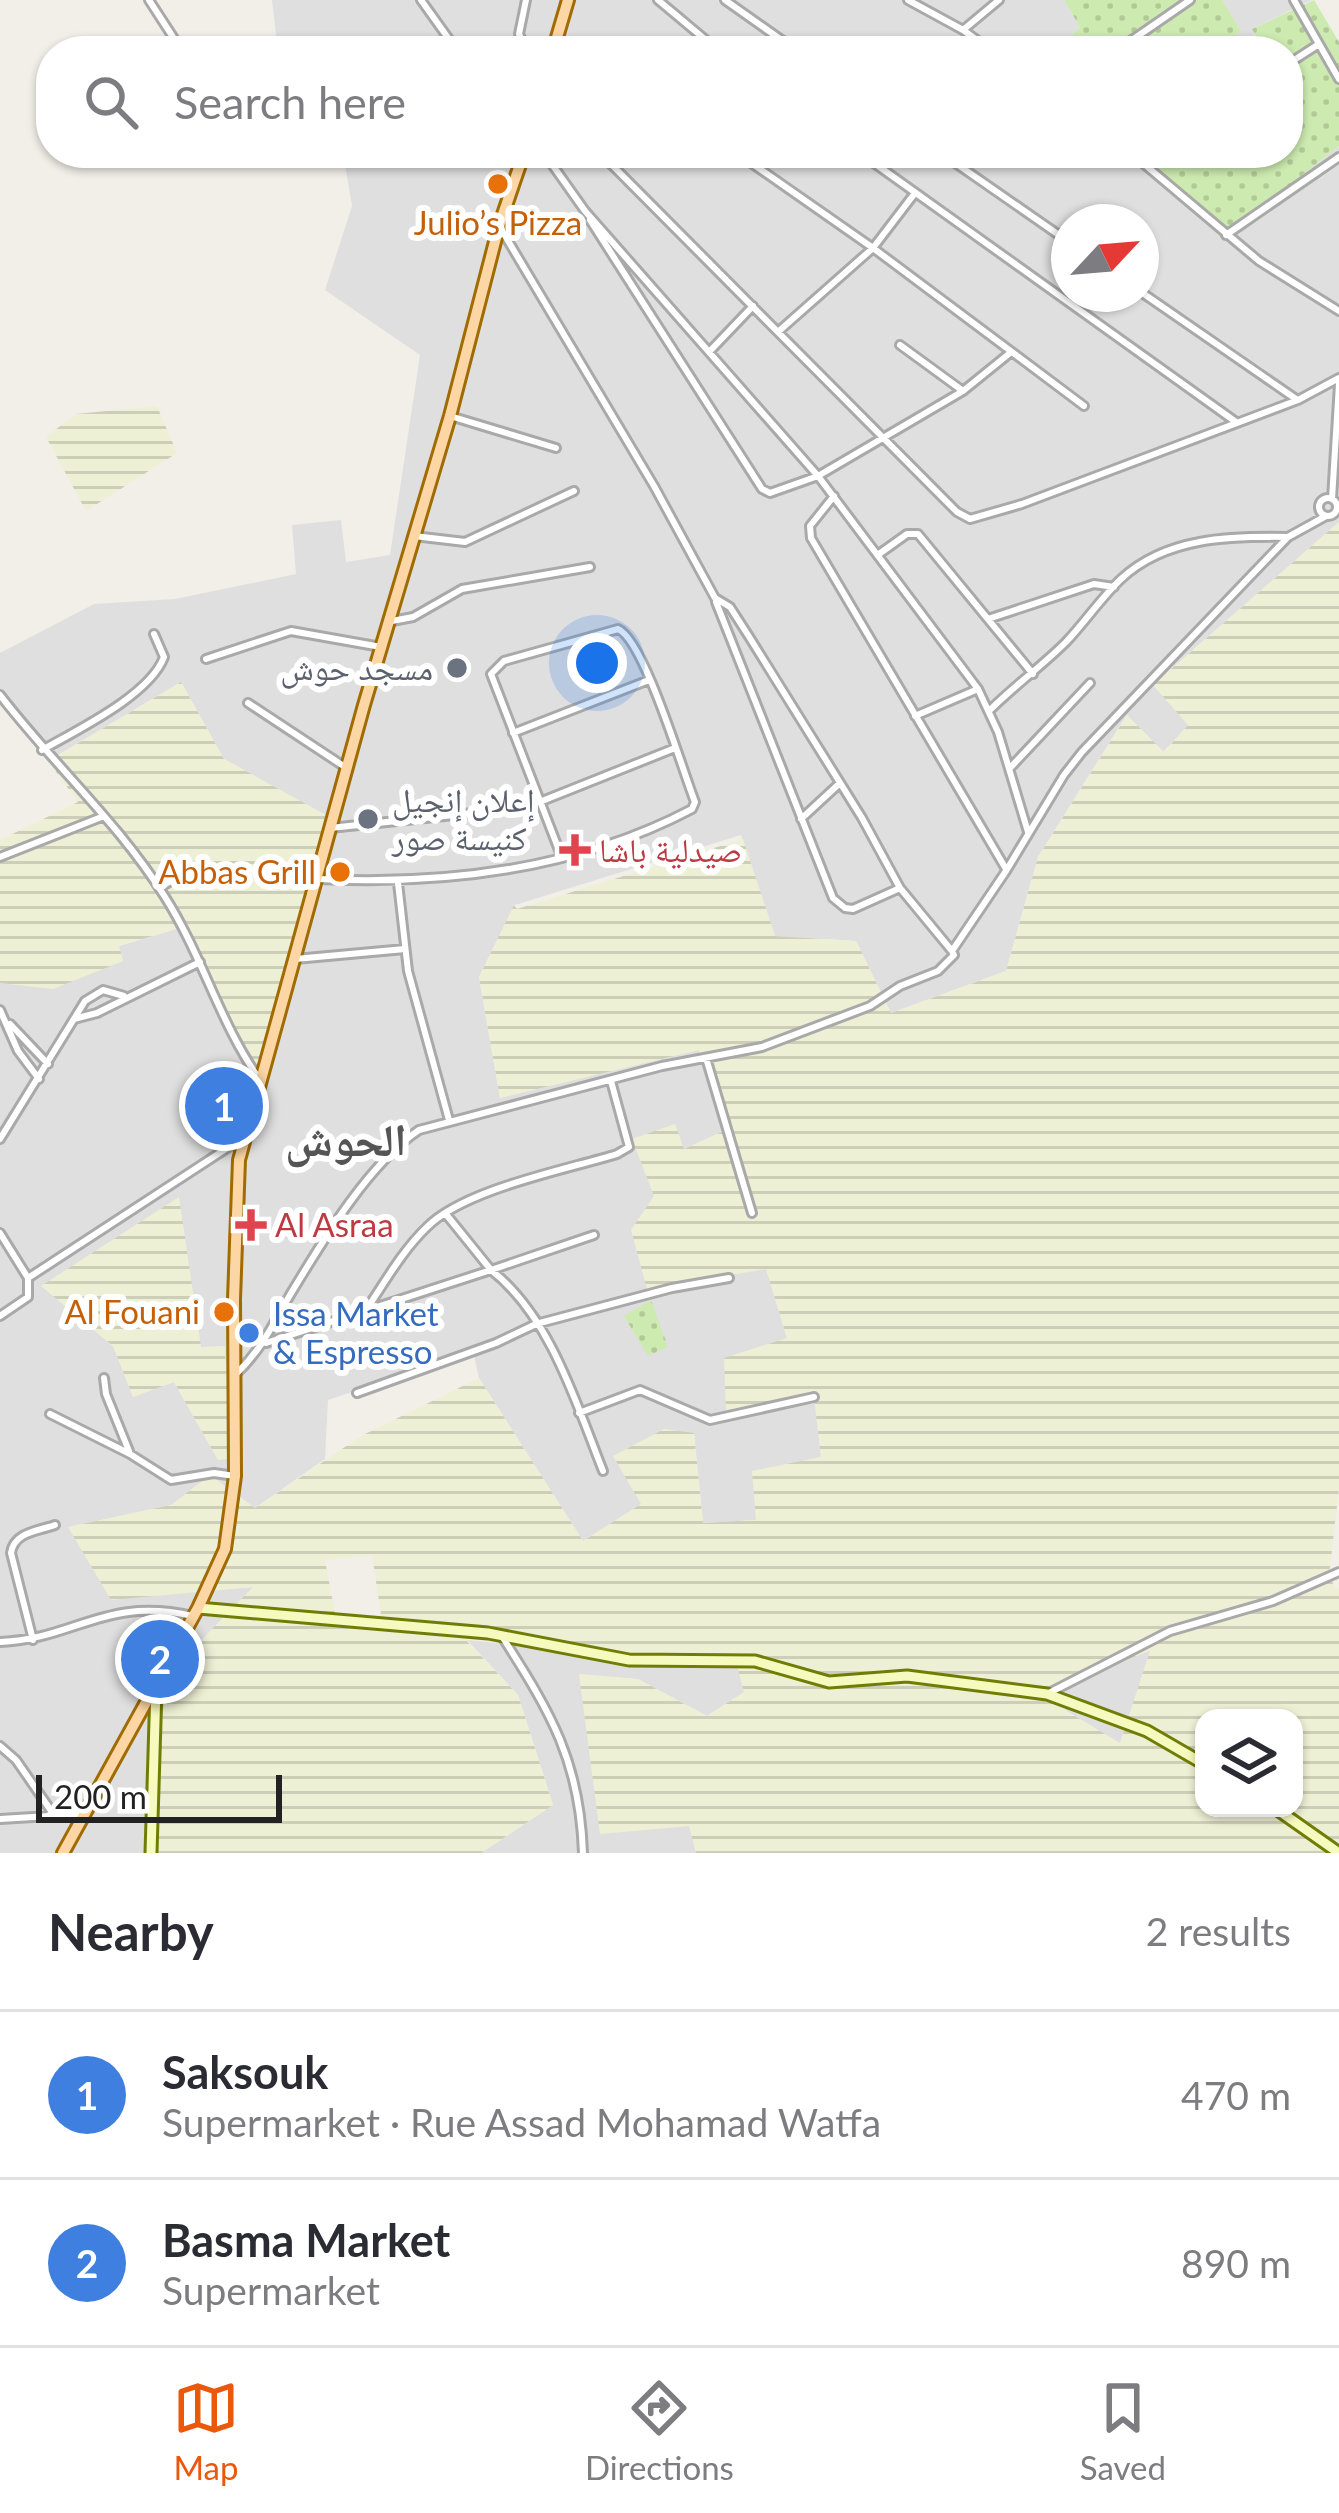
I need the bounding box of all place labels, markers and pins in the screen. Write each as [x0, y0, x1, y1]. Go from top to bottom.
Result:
marker: Julio’s Pizza [485, 171, 511, 197]
place label: Julio’s Pizza [414, 202, 582, 242]
place label: مسجد حوش [280, 647, 433, 689]
marker: مسجد حوش [444, 655, 470, 681]
place label: إعلان إنجيل كنيسة صور [391, 779, 535, 857]
marker: إعلان إنجيل كنيسة صور [355, 806, 381, 832]
place label: صيدلية باشا [599, 829, 742, 869]
marker: صيدلية باشا [562, 837, 588, 863]
place label: Abbas Grill [158, 851, 316, 891]
marker: Abbas Grill [327, 859, 353, 885]
pin: 1 [185, 1061, 263, 1151]
place label: Al Asraa [275, 1204, 394, 1244]
marker: Al Asraa [238, 1212, 264, 1238]
place label: Al Fouani [64, 1291, 200, 1331]
place label: Issa Market & Espresso [273, 1293, 439, 1371]
marker: Al Fouani [211, 1299, 237, 1325]
marker: Issa Market & Espresso [236, 1320, 262, 1346]
pin: 2 [121, 1614, 199, 1704]

